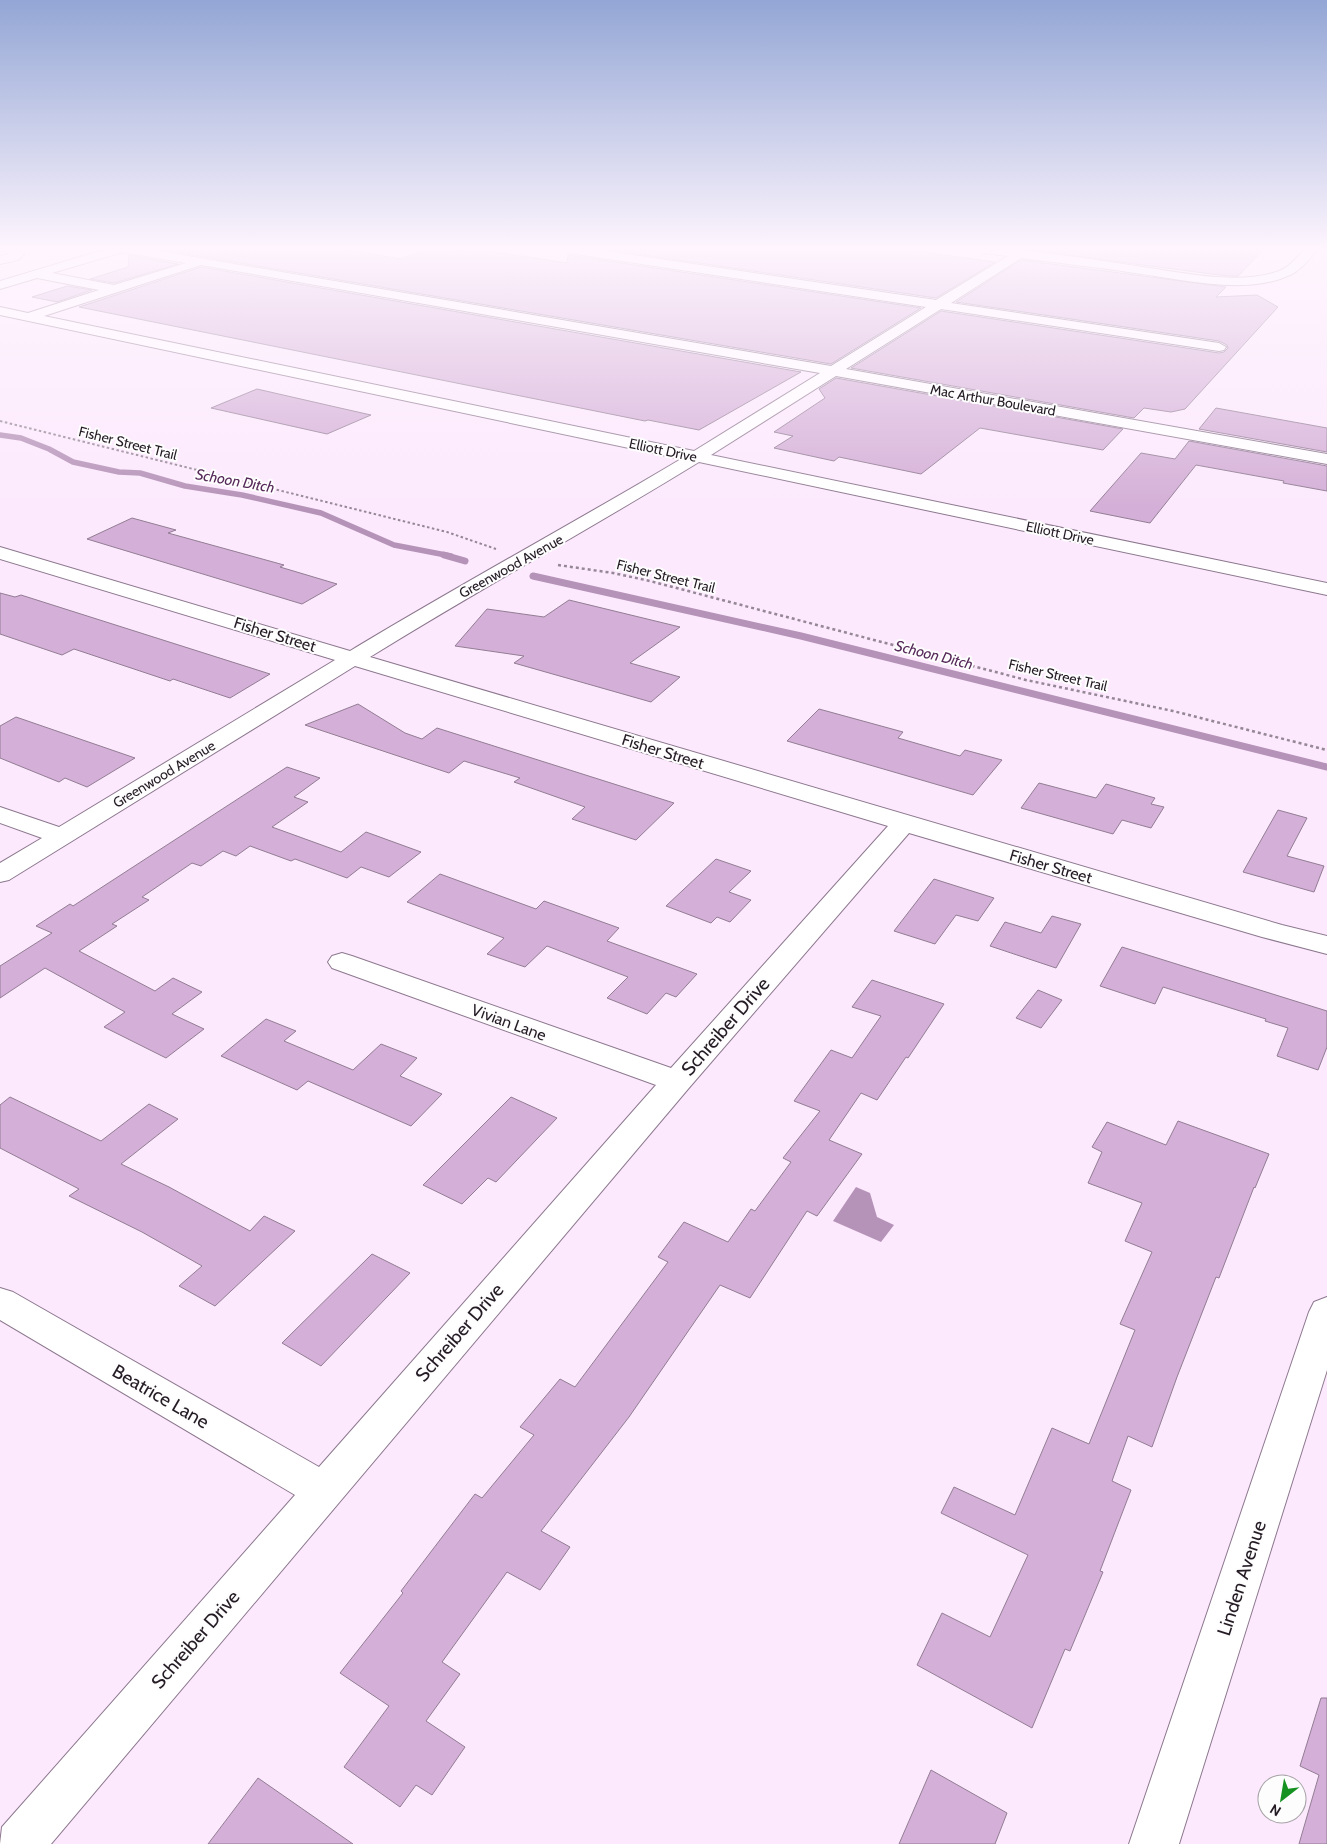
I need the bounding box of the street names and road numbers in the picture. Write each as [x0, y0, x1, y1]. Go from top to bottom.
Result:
street label: Mac Arthur Boulevard [929, 380, 1057, 420]
street label: Fisher Street Trail [77, 422, 180, 464]
street label: Elliott Drive [627, 434, 699, 466]
street label: Elliott Drive [1024, 517, 1096, 549]
street label: Greenwood Avenue [456, 530, 566, 602]
street label: Fisher Street Trail [615, 555, 718, 597]
street label: Fisher Street [231, 613, 319, 656]
street label: Fisher Street Trail [1007, 655, 1110, 695]
street label: Fisher Street [619, 730, 707, 773]
street label: Greenwood Avenue [109, 736, 219, 812]
street label: Fisher Street [1007, 846, 1095, 887]
street label: Schreiber Drive [676, 972, 774, 1080]
street label: Vivian Lane [469, 1000, 549, 1045]
street label: Schreiber Drive [410, 1278, 508, 1386]
street label: Beatrice Lane [108, 1359, 213, 1434]
street label: Linden Avenue [1212, 1517, 1271, 1639]
street label: Schreiber Drive [146, 1585, 244, 1693]

